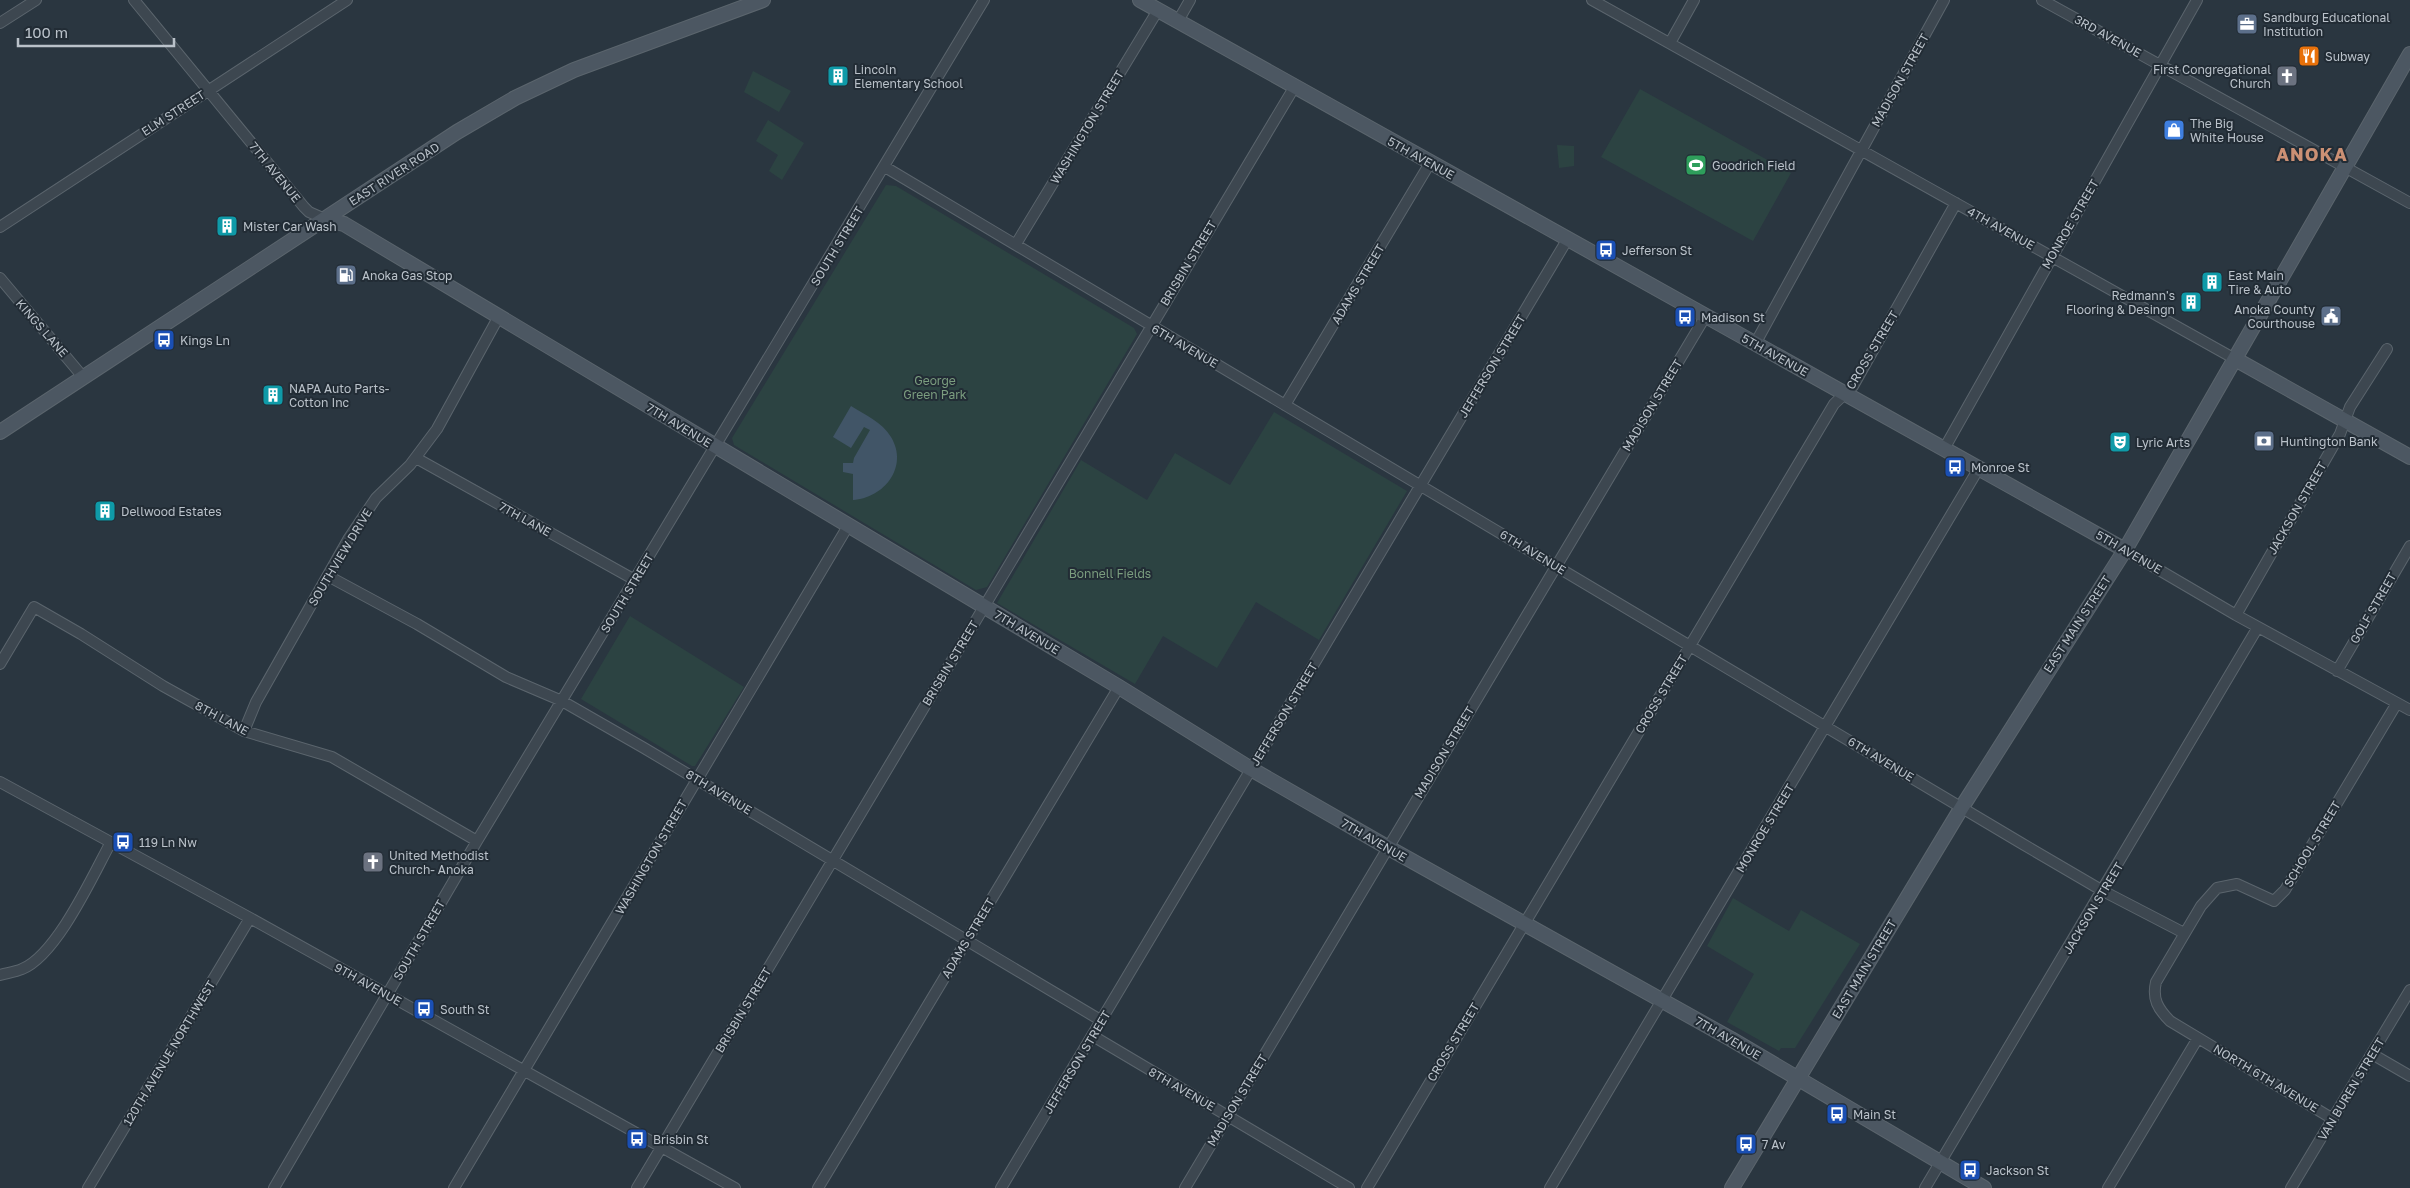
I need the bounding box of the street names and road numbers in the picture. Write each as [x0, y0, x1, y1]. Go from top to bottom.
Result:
street label: 3RD AVENUE [2072, 11, 2144, 61]
street label: MADISON STREET [1868, 30, 1932, 129]
street label: WASHINGTON STREET [1047, 67, 1127, 187]
street label: ELM STREET [138, 87, 208, 139]
street label: 5TH AVENUE [1385, 133, 1457, 183]
street label: 7TH AVENUE [246, 139, 304, 205]
street label: EAST RIVER ROAD [346, 139, 442, 209]
street label: MONROE STREET [2038, 176, 2102, 272]
street label: SOUTH STREET [807, 203, 867, 289]
street label: 4TH AVENUE [1965, 203, 2037, 253]
street label: BRISBIN STREET [1157, 217, 1220, 308]
street label: ADAMS STREET [1328, 241, 1388, 327]
street label: KINGS LANE [13, 296, 71, 360]
street label: CROSS STREET [1843, 308, 1902, 392]
street label: JEFFERSON STREET [1455, 311, 1529, 420]
street label: 6TH AVENUE [1149, 321, 1221, 371]
street label: 5TH AVENUE [1739, 330, 1811, 380]
street label: MADISON STREET [1619, 356, 1686, 454]
street label: 7TH AVENUE [644, 400, 714, 450]
street label: JACKSON STREET [2264, 459, 2330, 557]
street label: 7TH LANE [496, 498, 554, 540]
street label: SOUTHVIEW DRIVE [305, 505, 375, 609]
street label: 6TH AVENUE [1497, 526, 1569, 578]
street label: 5TH AVENUE [2093, 527, 2165, 577]
street label: SOUTH STREET [597, 550, 657, 636]
street label: GOLF STREET [2347, 569, 2400, 646]
street label: EAST MAIN STREET [2040, 572, 2114, 675]
street label: 7TH AVENUE [992, 607, 1062, 657]
street label: BRISBIN STREET [919, 617, 982, 708]
street label: CROSS STREET [1632, 652, 1691, 736]
street label: JEFFERSON STREET [1247, 659, 1321, 768]
street label: 8TH LANE [193, 698, 251, 738]
street label: MADISON STREET [1411, 703, 1478, 801]
street label: 6TH AVENUE [1845, 733, 1917, 785]
street label: 8TH AVENUE [683, 766, 755, 818]
street label: MONROE STREET [1733, 780, 1798, 875]
street label: WASHINGTON STREET [612, 796, 690, 917]
street label: SCHOOL STREET [2280, 798, 2344, 890]
street label: 7TH AVENUE [1338, 815, 1410, 865]
street label: JACKSON STREET [2060, 859, 2127, 957]
street label: ADAMS STREET [938, 895, 998, 981]
street label: SOUTH STREET [390, 897, 448, 983]
street label: EAST MAIN STREET [1829, 916, 1900, 1021]
street label: 9TH AVENUE [332, 959, 404, 1009]
street label: BRISBIN STREET [712, 964, 775, 1055]
street label: 120TH AVENUE NORTHWEST [120, 977, 219, 1128]
street label: CROSS STREET [1424, 1000, 1483, 1084]
street label: JEFFERSON STREET [1040, 1007, 1114, 1116]
street label: 7TH AVENUE [1692, 1013, 1764, 1063]
street label: VAN BUREN STREET [2314, 1035, 2388, 1143]
street label: NORTH 6TH AVENUE [2211, 1041, 2321, 1115]
street label: MADISON STREET [1204, 1051, 1271, 1149]
street label: 8TH AVENUE [1146, 1064, 1218, 1114]

